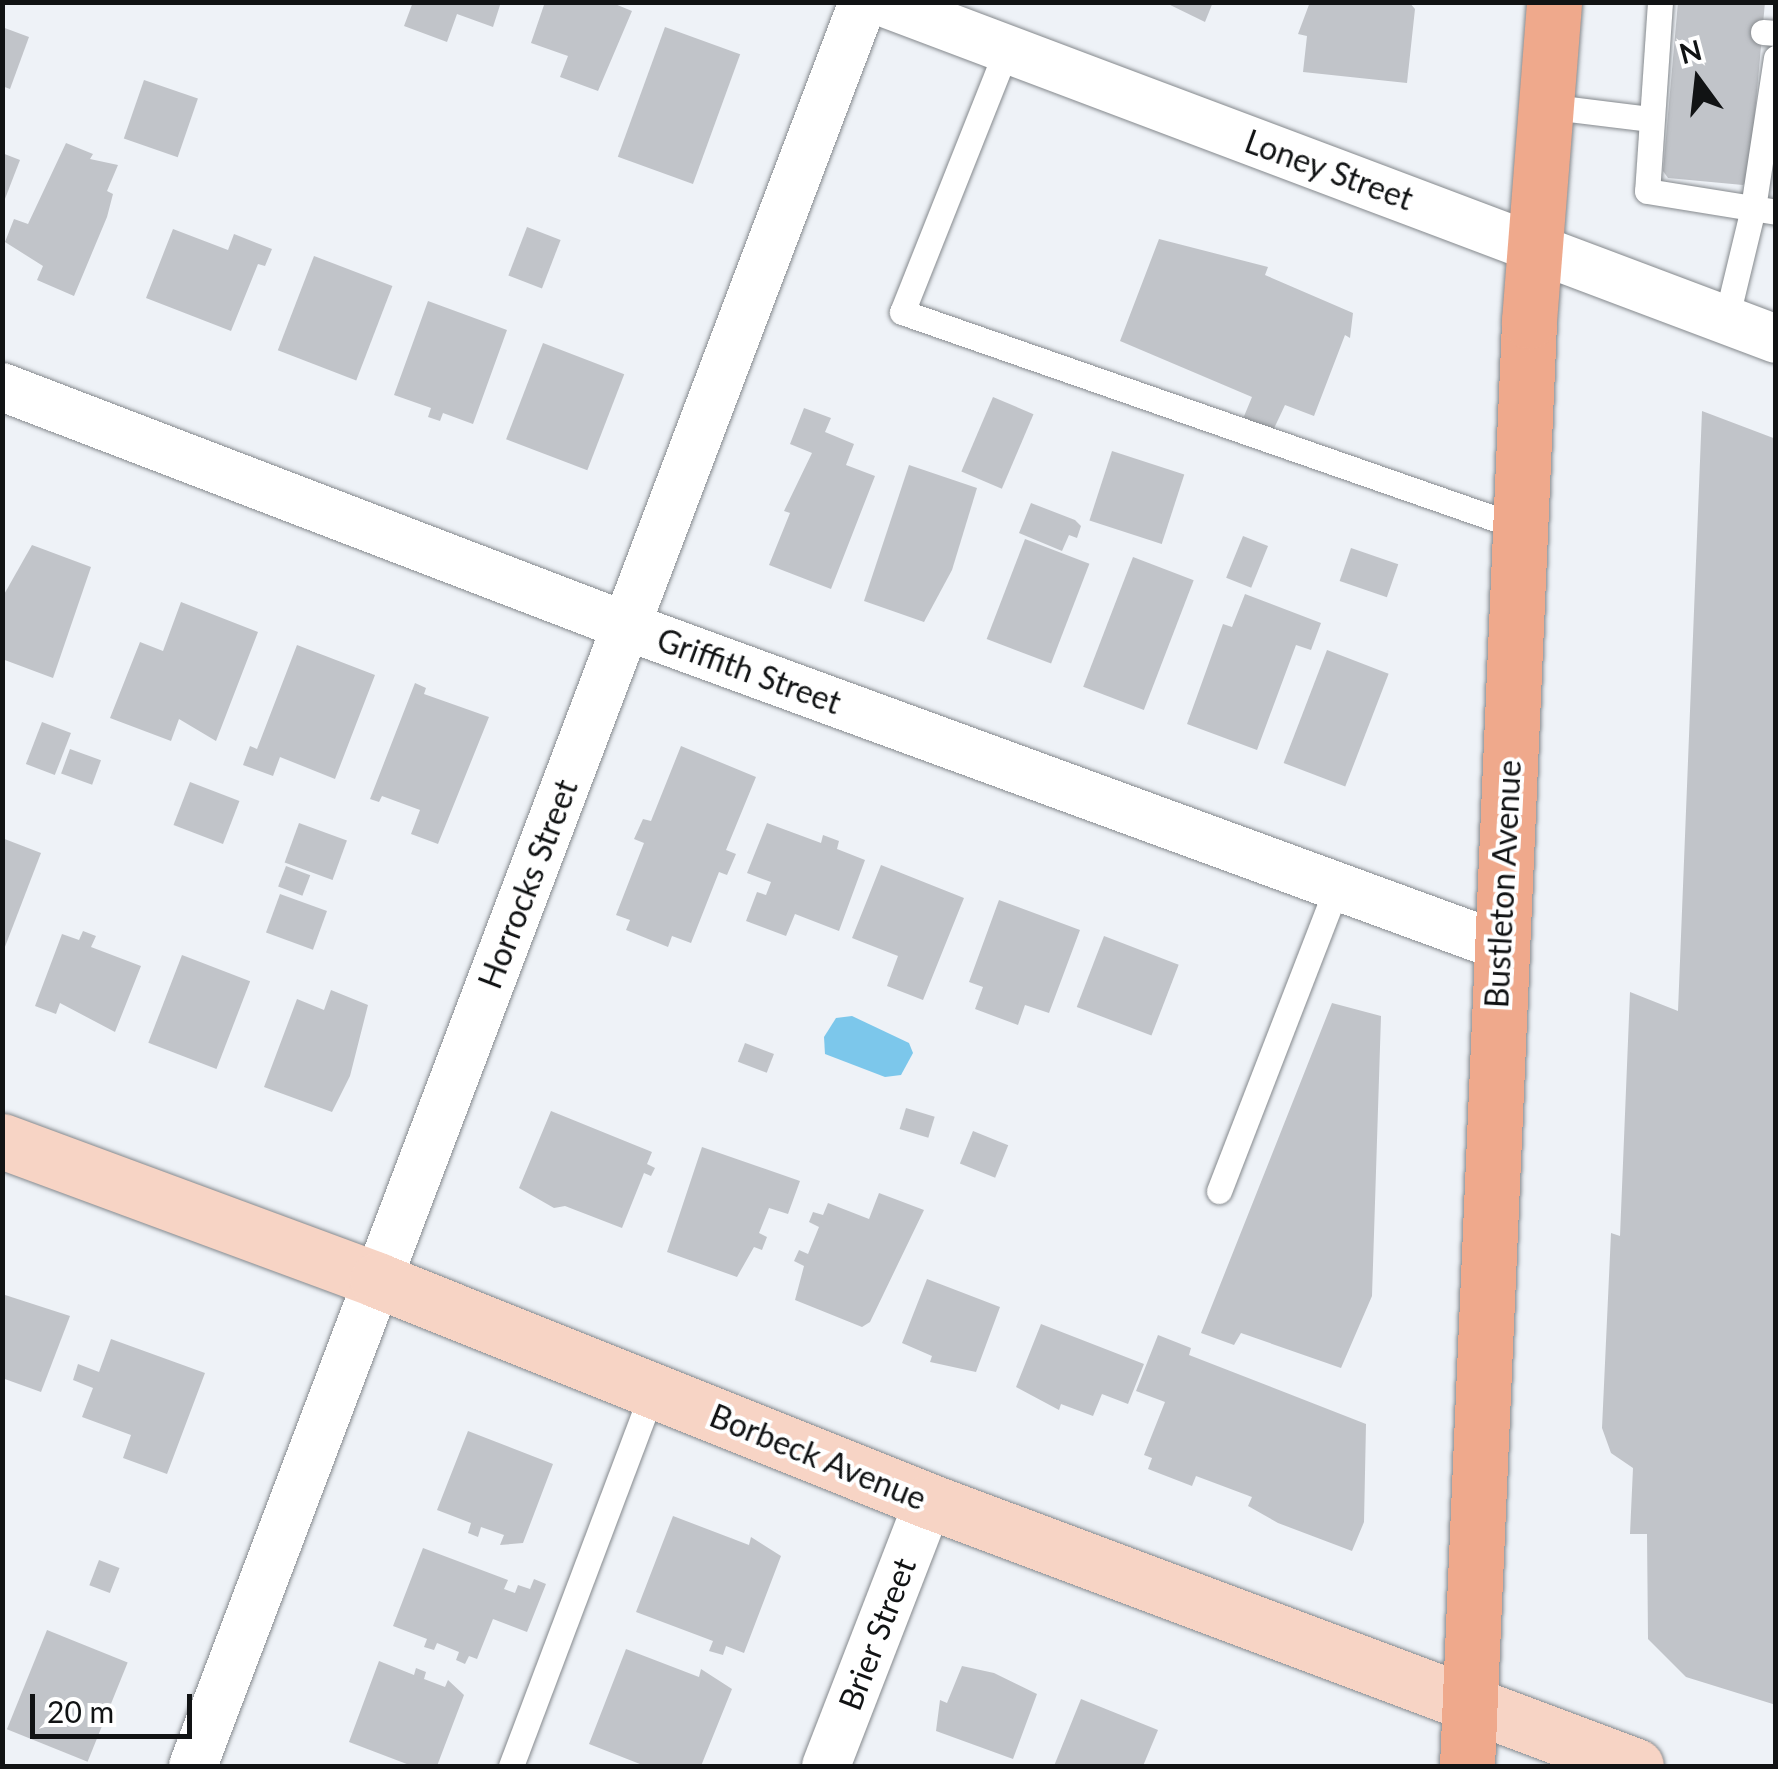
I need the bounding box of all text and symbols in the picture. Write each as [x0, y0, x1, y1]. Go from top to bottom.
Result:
north arrow [1648, 30, 1748, 130]
text: N [1675, 32, 1705, 70]
street label: Loney Street [1239, 122, 1419, 218]
street label: Griffith Street [652, 620, 846, 722]
street label: Bustleton Avenue [1477, 758, 1529, 1010]
street label: Horrocks Street [471, 774, 585, 994]
street label: Borbeck Avenue [704, 1396, 932, 1518]
street label: Brier Street [830, 1552, 924, 1716]
scale bar [35, 1674, 198, 1736]
text: 20 m [47, 1693, 114, 1729]

